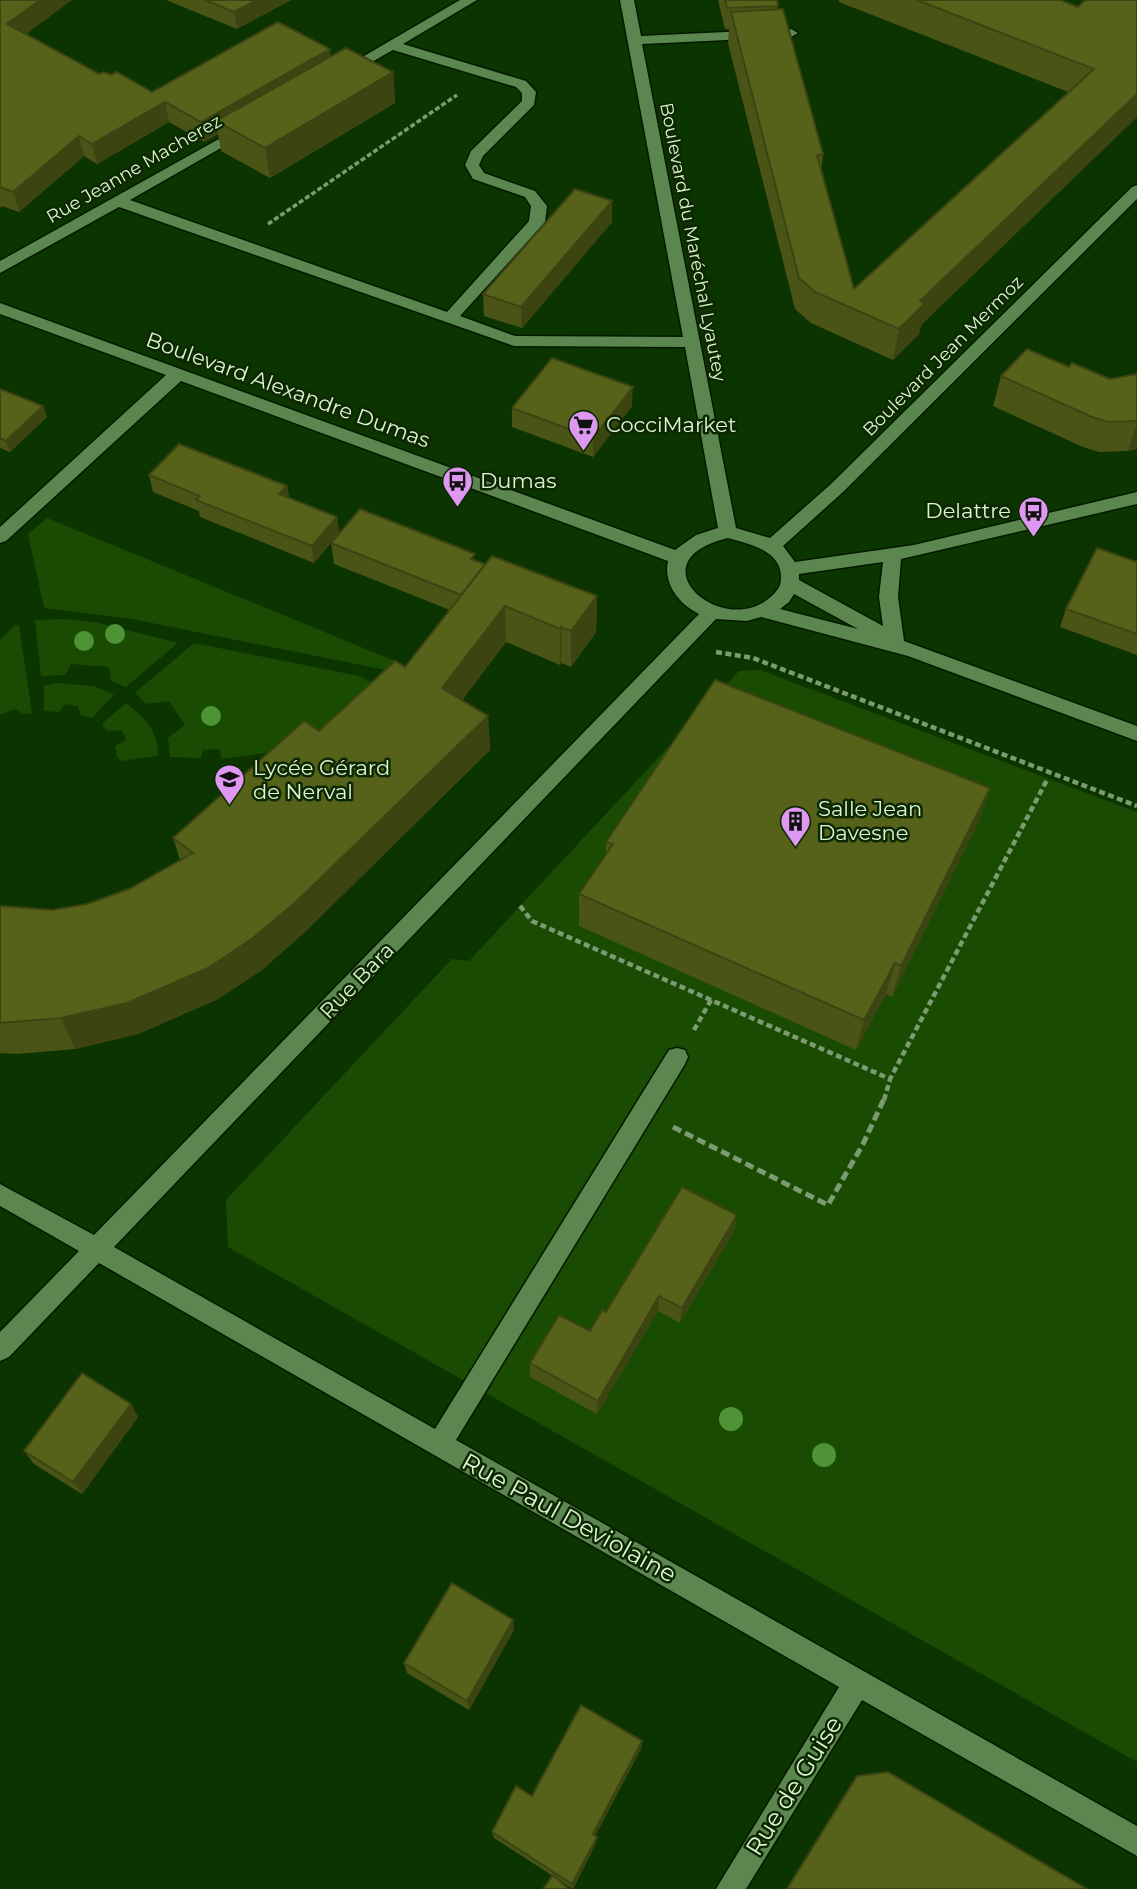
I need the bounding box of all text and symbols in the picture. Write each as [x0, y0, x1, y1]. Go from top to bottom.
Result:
street label: Boulevard du Maréchal Lyautey [655, 101, 731, 384]
street label: Rue Jeanne Macherez [42, 110, 226, 228]
street label: Boulevard Jean Mermoz [858, 271, 1028, 441]
street label: Boulevard Alexandre Dumas [143, 326, 433, 453]
supermarket icon: CocciMarket [566, 408, 600, 452]
place label: CocciMarket [606, 412, 737, 437]
bus stop icon: Dumas [440, 464, 474, 508]
place label: Dumas [480, 468, 556, 493]
bus stop icon: Delattre [1017, 494, 1051, 538]
place label: Delattre [925, 498, 1011, 523]
place label: Lycée Gérard de Nerval [253, 755, 390, 804]
school or university icon: Lycée Gérard de Nerval [213, 763, 247, 807]
place label: Salle Jean Davesne [818, 796, 922, 845]
building icon: Salle Jean Davesne [778, 804, 812, 848]
street label: Rue Bara [314, 938, 399, 1024]
street label: Rue Paul Deviolaine [457, 1447, 681, 1589]
street label: Rue de Guise [739, 1711, 848, 1861]

